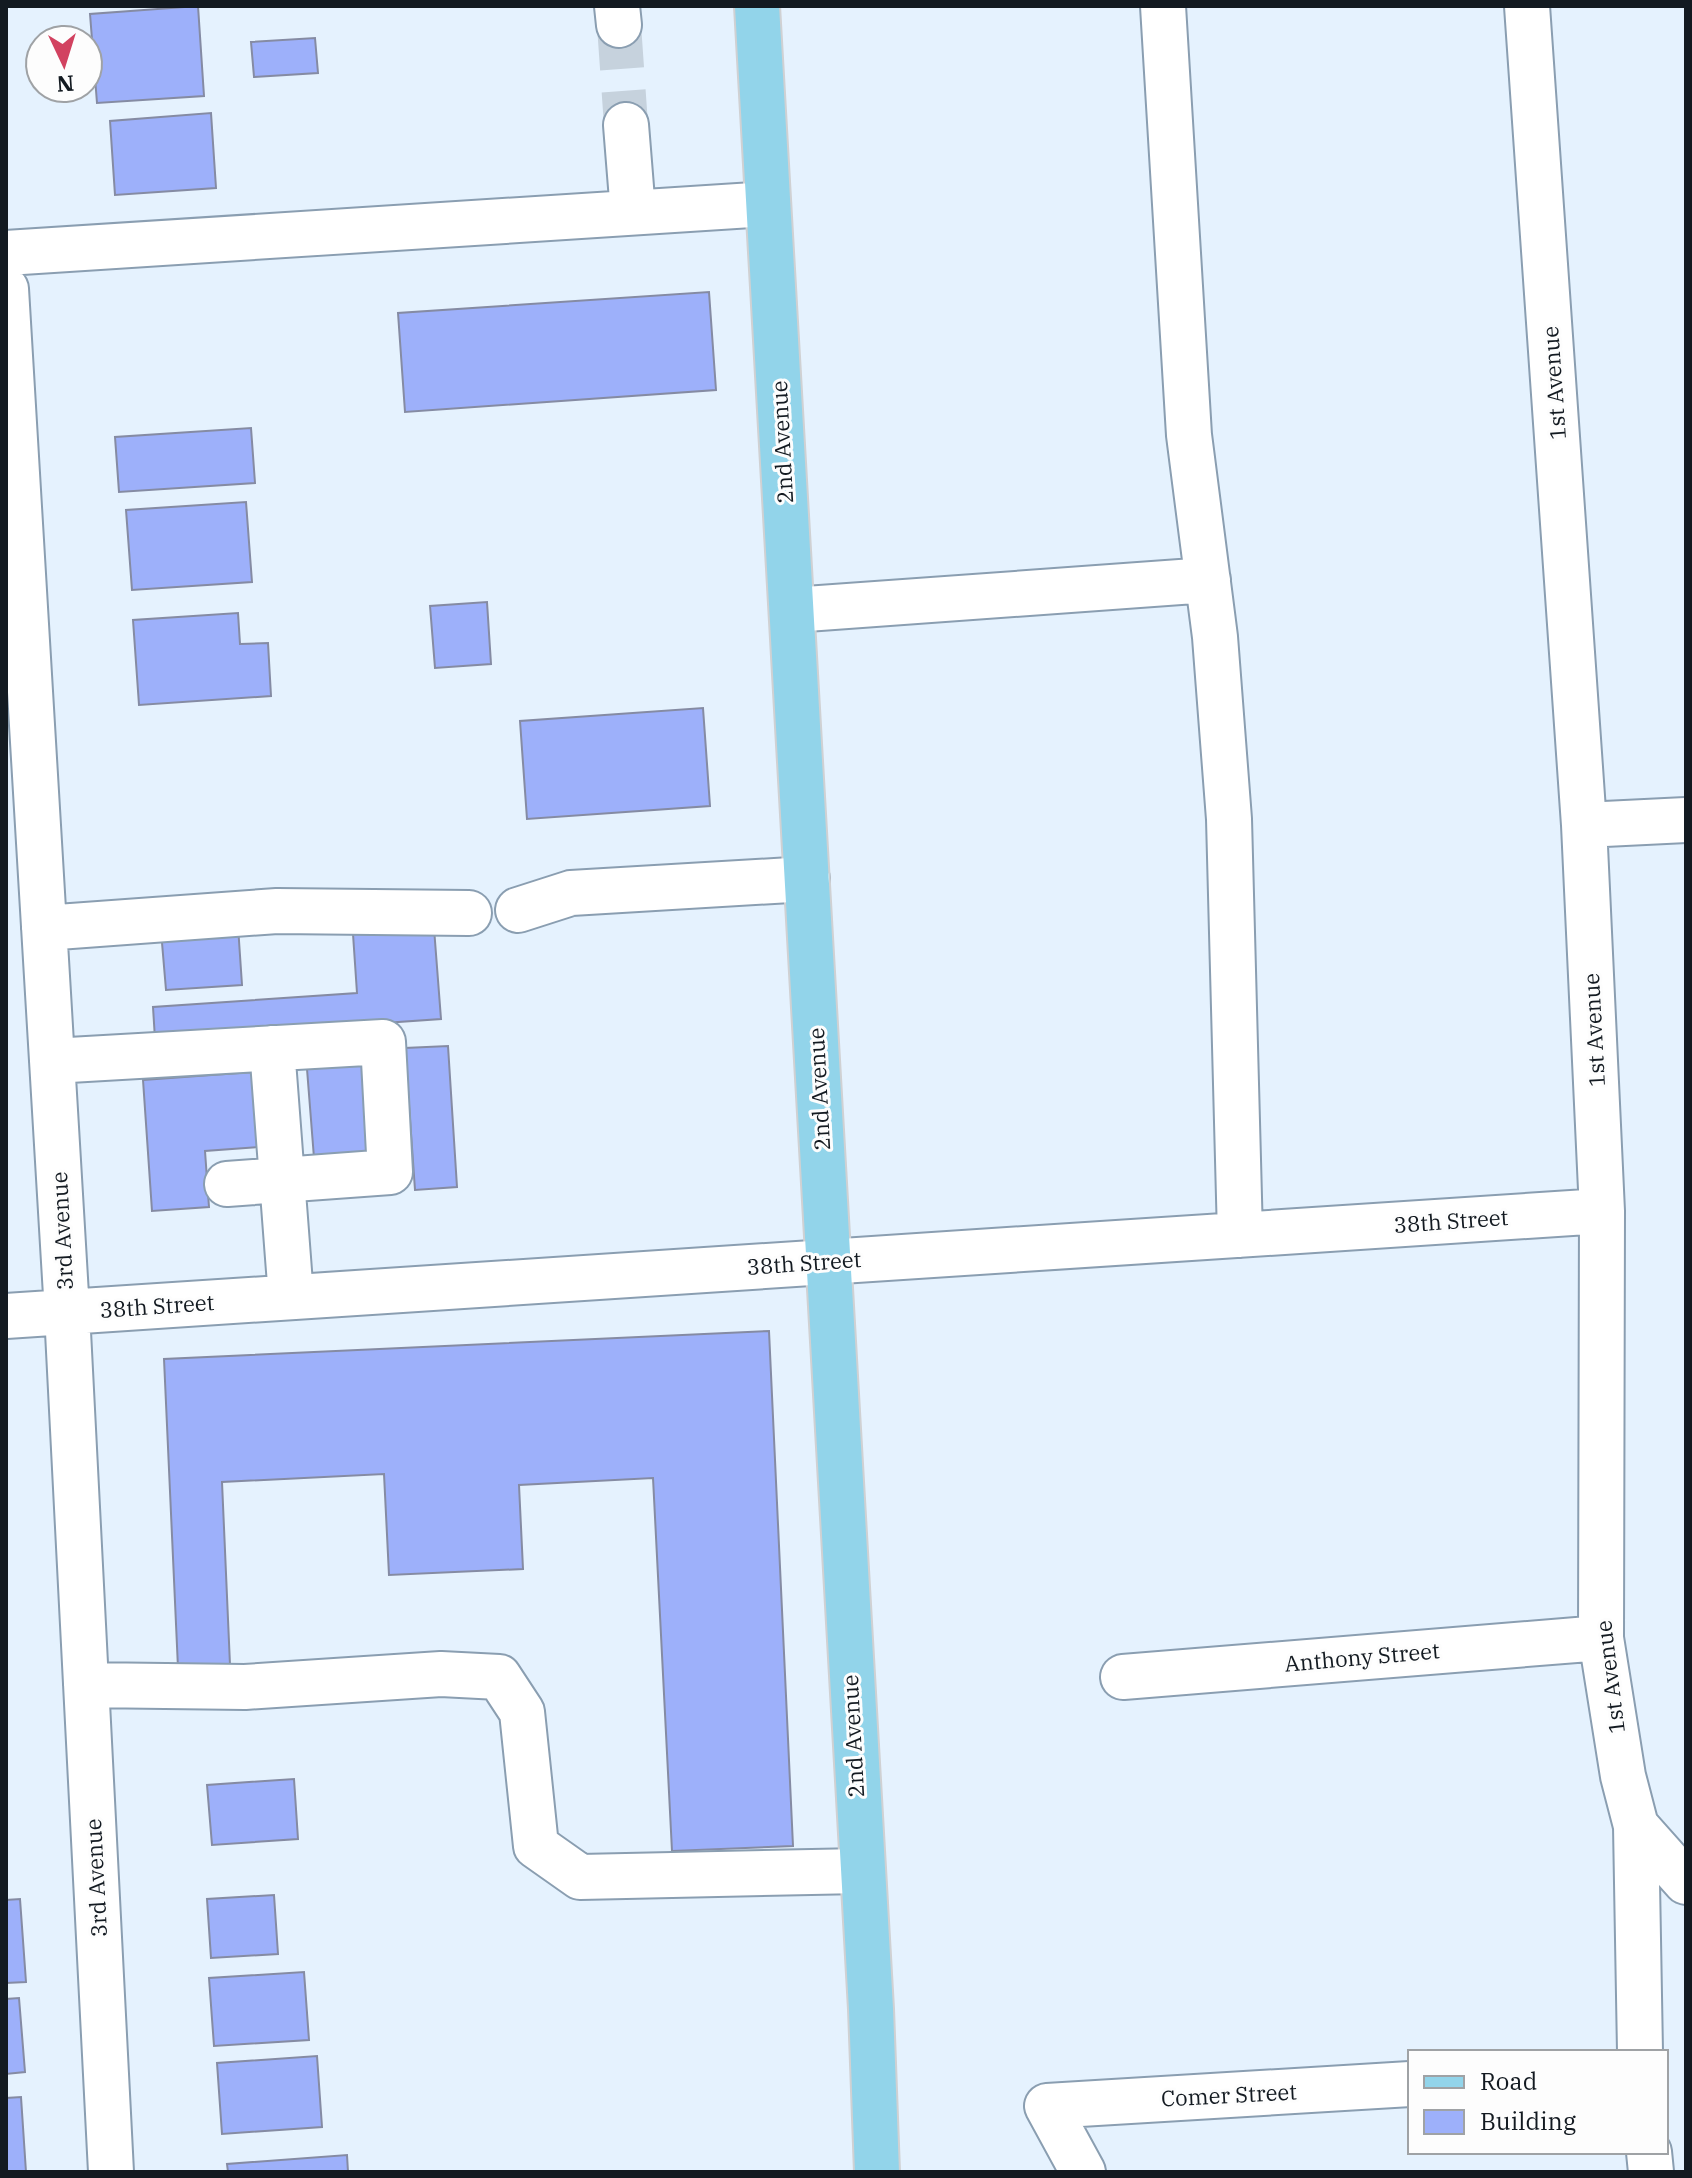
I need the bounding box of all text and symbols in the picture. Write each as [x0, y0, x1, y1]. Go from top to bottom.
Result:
north arrow [24, 24, 104, 104]
text: N [56, 69, 75, 100]
street label: 1st Avenue [1535, 325, 1572, 441]
street label: 2nd Avenue [764, 380, 799, 504]
street label: 1st Avenue [1576, 972, 1611, 1088]
street label: 2nd Avenue [801, 1027, 836, 1151]
street label: 3rd Avenue [44, 1171, 79, 1291]
street label: 38th Street [1393, 1202, 1509, 1239]
street label: 38th Street [746, 1244, 862, 1281]
street label: 38th Street [99, 1287, 215, 1324]
street label: 1st Avenue [1588, 1619, 1631, 1735]
street label: Anthony Street [1283, 1635, 1441, 1678]
street label: 2nd Avenue [835, 1674, 870, 1798]
street label: 3rd Avenue [78, 1818, 113, 1938]
legend [1408, 2050, 1668, 2154]
text: Road [1480, 2065, 1537, 2097]
street label: Comer Street [1160, 2076, 1298, 2113]
text: Building [1480, 2105, 1576, 2137]

